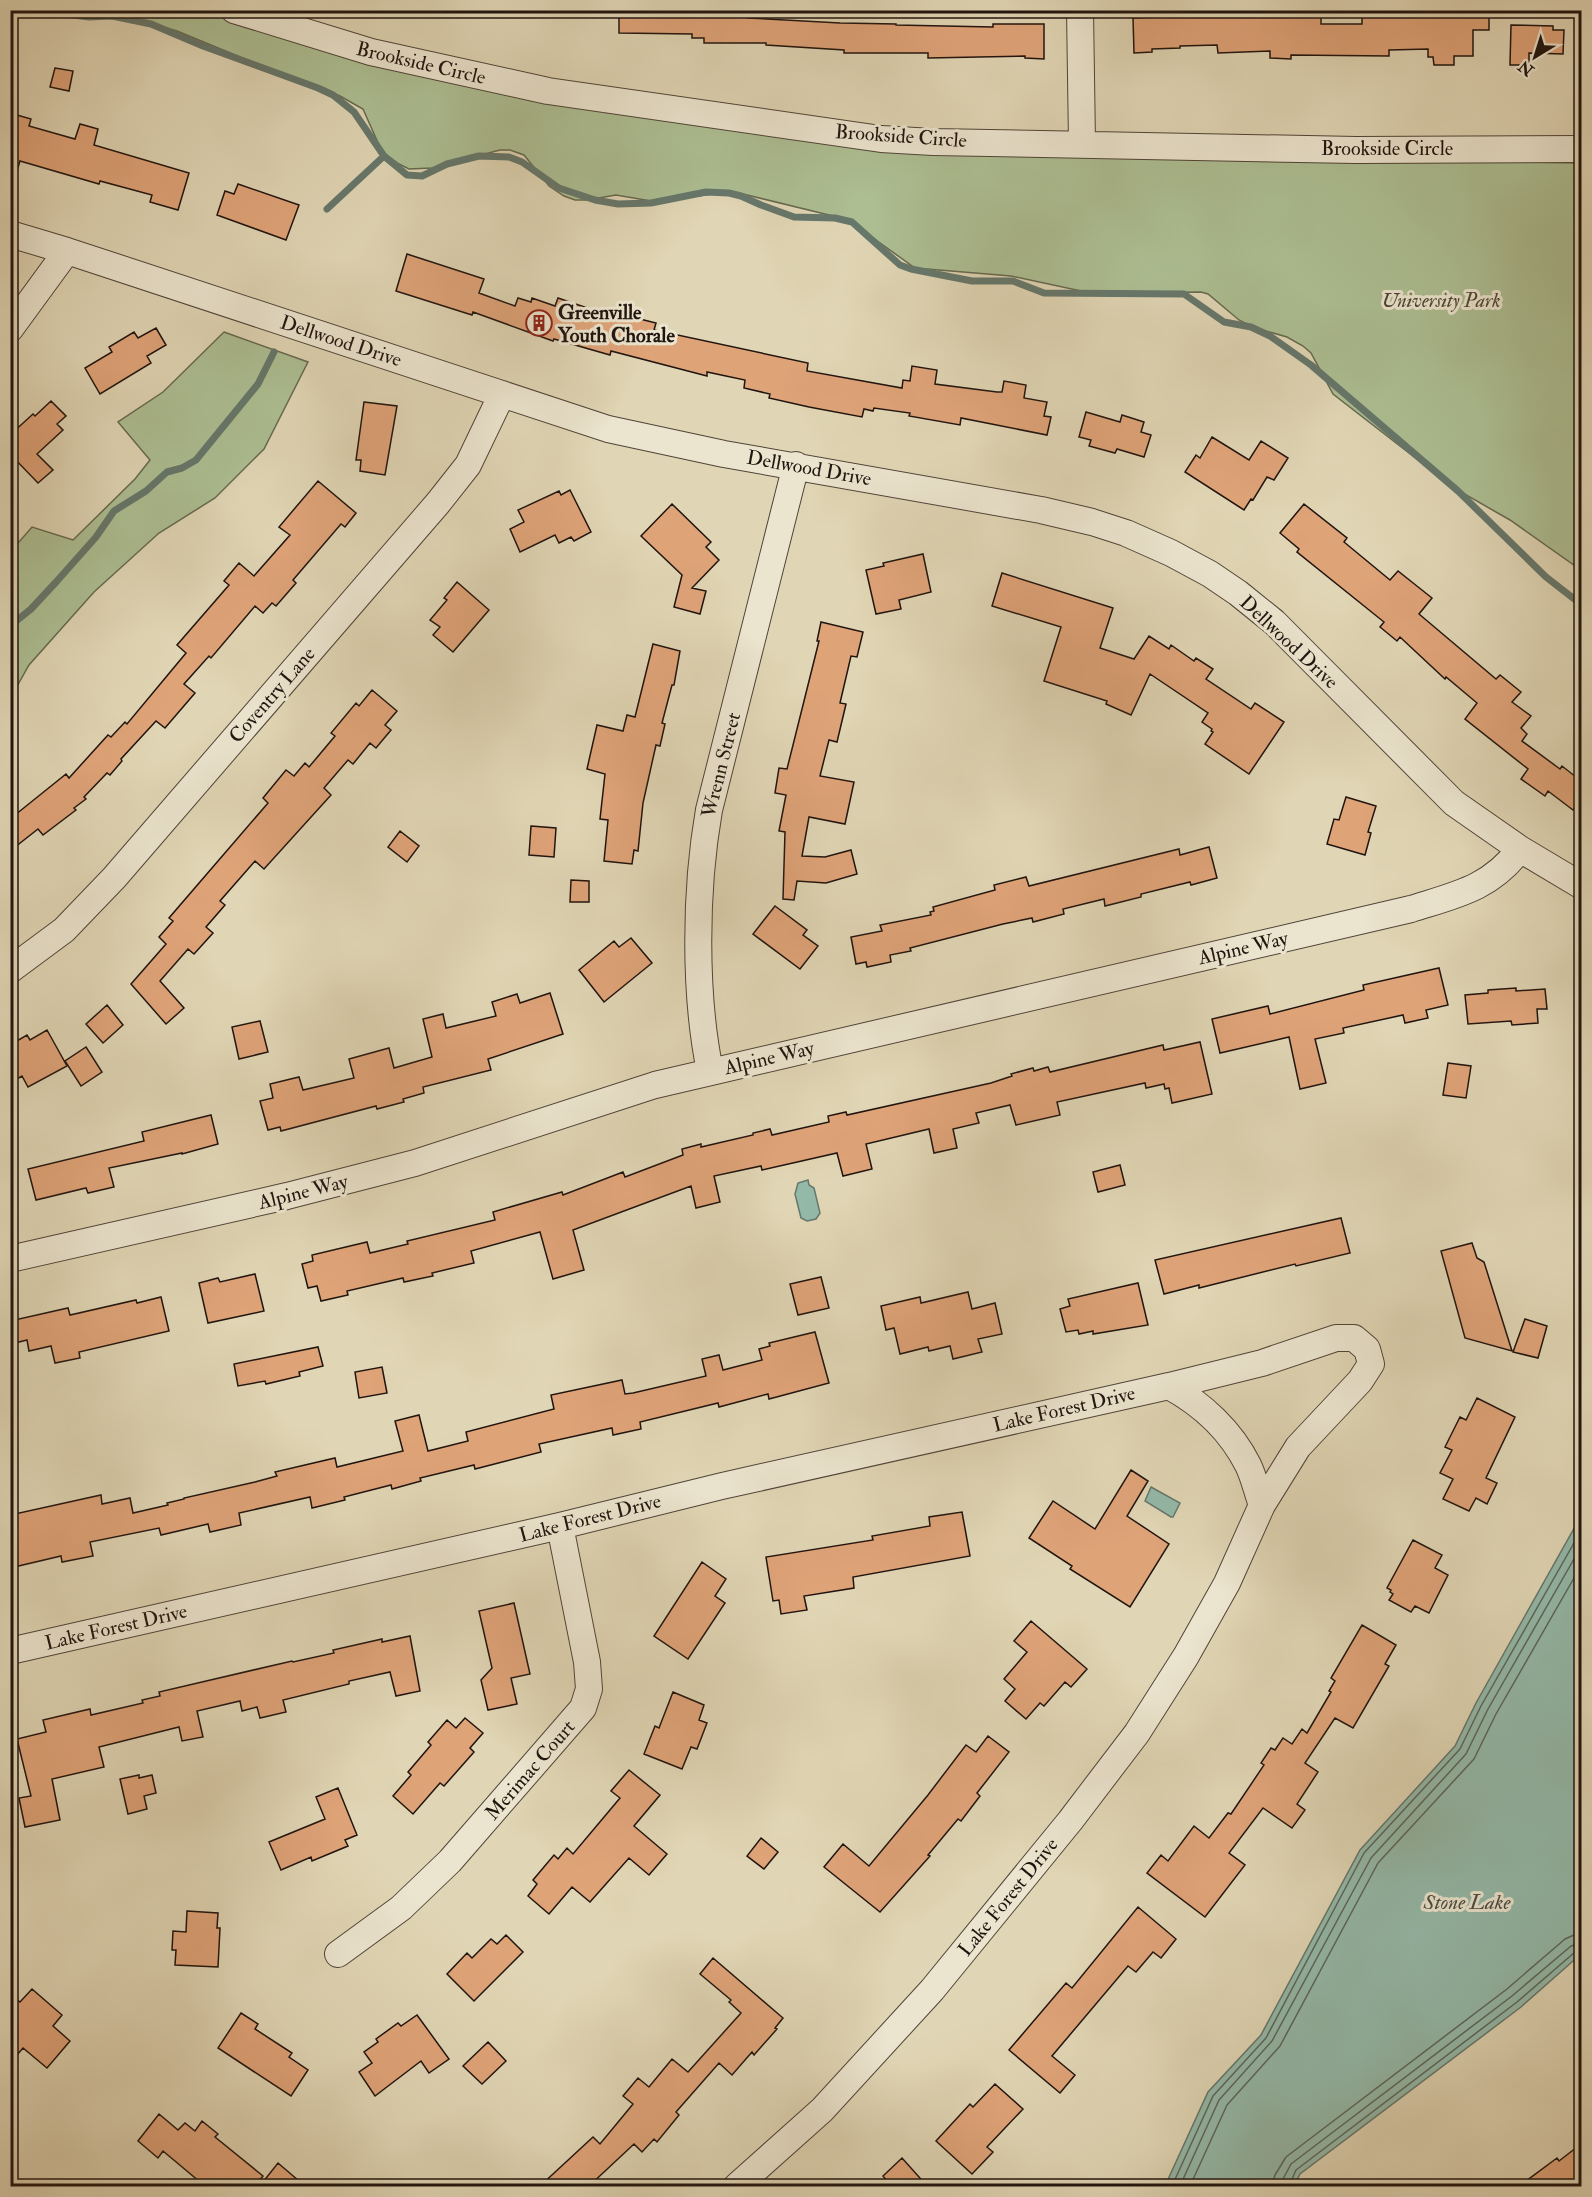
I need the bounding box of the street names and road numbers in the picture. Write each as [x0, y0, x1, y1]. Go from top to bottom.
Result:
street label: Brookside Circle [354, 36, 488, 90]
street label: Brookside Circle [834, 119, 968, 153]
street label: Brookside Circle [1321, 136, 1453, 161]
street label: Dellwood Drive [277, 310, 405, 372]
street label: Dellwood Drive [745, 445, 873, 491]
street label: Dellwood Drive [1234, 590, 1344, 694]
street label: Coventry Lane [223, 642, 321, 748]
street label: Wrenn Street [696, 709, 746, 821]
street label: Alpine Way [1195, 925, 1292, 972]
street label: Alpine Way [721, 1035, 818, 1082]
street label: Alpine Way [255, 1169, 352, 1216]
street label: Lake Forest Drive [990, 1380, 1138, 1438]
street label: Lake Forest Drive [516, 1488, 664, 1548]
street label: Lake Forest Drive [42, 1598, 190, 1656]
street label: Merimac Court [480, 1714, 581, 1825]
street label: Lake Forest Drive [953, 1833, 1063, 1961]

